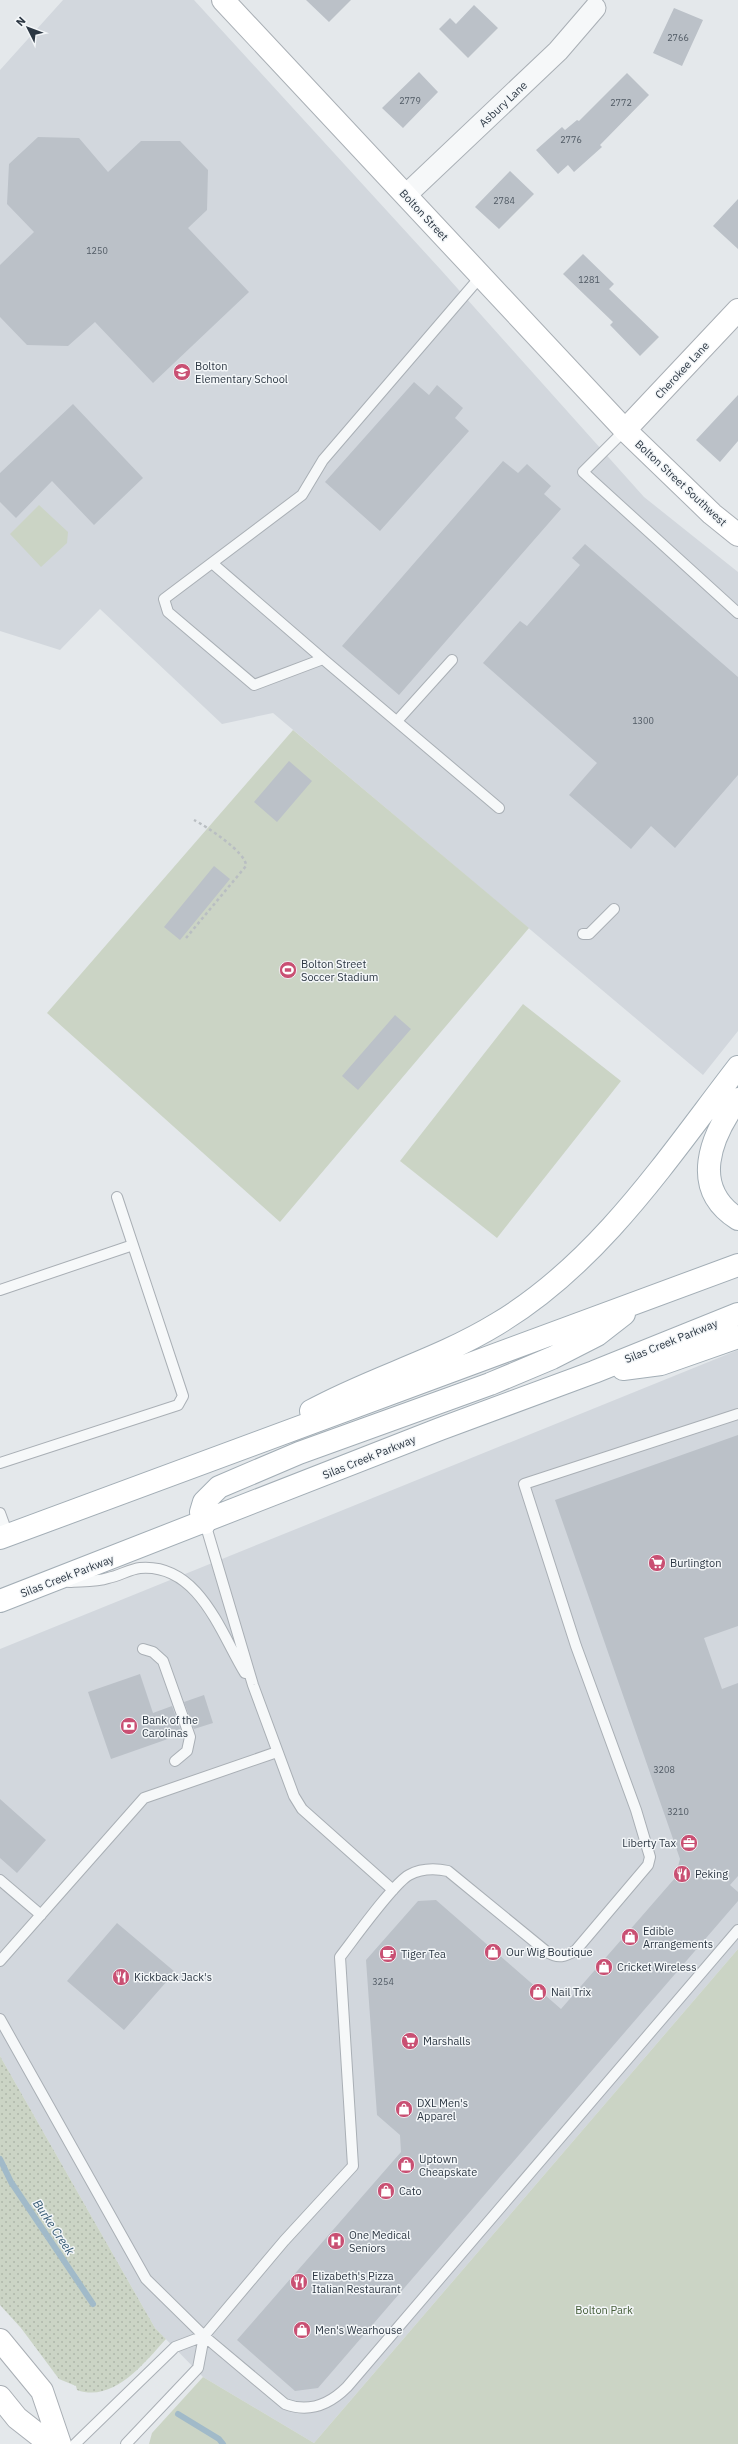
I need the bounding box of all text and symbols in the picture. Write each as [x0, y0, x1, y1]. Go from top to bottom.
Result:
north arrow [8, 8, 48, 48]
text: N [13, 14, 28, 29]
house number: 2766 [667, 32, 689, 43]
street label: Asbury Lane [476, 78, 530, 130]
house number: 2779 [399, 95, 421, 106]
house number: 2772 [610, 97, 632, 108]
house number: 2776 [560, 134, 582, 145]
street label: Bolton Street [397, 186, 451, 244]
house number: 2784 [493, 195, 515, 206]
house number: 1250 [86, 245, 108, 256]
house number: 1281 [578, 274, 600, 285]
street label: Cherokee Lane [652, 338, 712, 402]
place label: Bolton Elementary School [195, 359, 288, 386]
school or university icon: Bolton Elementary School [172, 362, 192, 382]
street label: Bolton Street Southwest [632, 437, 730, 529]
house number: 1300 [632, 715, 654, 726]
place label: Bolton Street Soccer Stadium [301, 957, 378, 984]
sports icon: Bolton Street Soccer Stadium [278, 960, 298, 980]
street label: Silas Creek Parkway [622, 1316, 720, 1366]
street label: Silas Creek Parkway [320, 1432, 418, 1482]
street label: Silas Creek Parkway [18, 1552, 116, 1600]
supermarket icon: Burlington [647, 1553, 667, 1573]
place label: Burlington [670, 1556, 722, 1570]
place label: Bank of the Carolinas [142, 1713, 198, 1740]
bank icon: Bank of the Carolinas [119, 1716, 139, 1736]
house number: 3208 [653, 1764, 675, 1775]
house number: 3210 [667, 1806, 689, 1817]
office icon: Liberty Tax [679, 1833, 699, 1853]
place label: Liberty Tax [622, 1836, 676, 1850]
restaurant icon: Peking [672, 1864, 692, 1884]
place label: Peking [695, 1867, 728, 1881]
place label: Edible Arrangements [643, 1924, 713, 1951]
shop icon: Edible Arrangements [620, 1927, 640, 1947]
shop icon: Our Wig Boutique [483, 1942, 503, 1962]
cafe icon: Tiger Tea [378, 1944, 398, 1964]
place label: Our Wig Boutique [506, 1945, 593, 1959]
place label: Tiger Tea [401, 1947, 446, 1961]
shop icon: Cricket Wireless [594, 1957, 614, 1977]
place label: Cricket Wireless [617, 1960, 697, 1974]
restaurant icon: Kickback Jack's [111, 1967, 131, 1987]
place label: Kickback Jack's [134, 1970, 212, 1984]
house number: 3254 [372, 1976, 394, 1987]
shop icon: Nail Trix [528, 1982, 548, 2002]
place label: Nail Trix [551, 1985, 592, 1999]
supermarket icon: Marshalls [400, 2031, 420, 2051]
place label: Marshalls [423, 2034, 471, 2048]
place label: DXL Men's Apparel [417, 2096, 468, 2123]
shop icon: DXL Men's Apparel [394, 2099, 414, 2119]
place label: Uptown Cheapskate [419, 2152, 477, 2179]
shop icon: Uptown Cheapskate [396, 2155, 416, 2175]
shop icon: Cato [376, 2181, 396, 2201]
place label: Cato [399, 2184, 422, 2198]
water label: Burke Creek [30, 2196, 78, 2258]
place label: One Medical Seniors [349, 2228, 410, 2255]
hospital icon: One Medical Seniors [326, 2231, 346, 2251]
place label: Elizabeth's Pizza Italian Restaurant [312, 2269, 401, 2296]
restaurant icon: Elizabeth's Pizza Italian Restaurant [289, 2272, 309, 2292]
park label: Bolton Park [575, 2303, 633, 2317]
shop icon: Men's Wearhouse [292, 2320, 312, 2340]
place label: Men's Wearhouse [315, 2323, 402, 2337]

